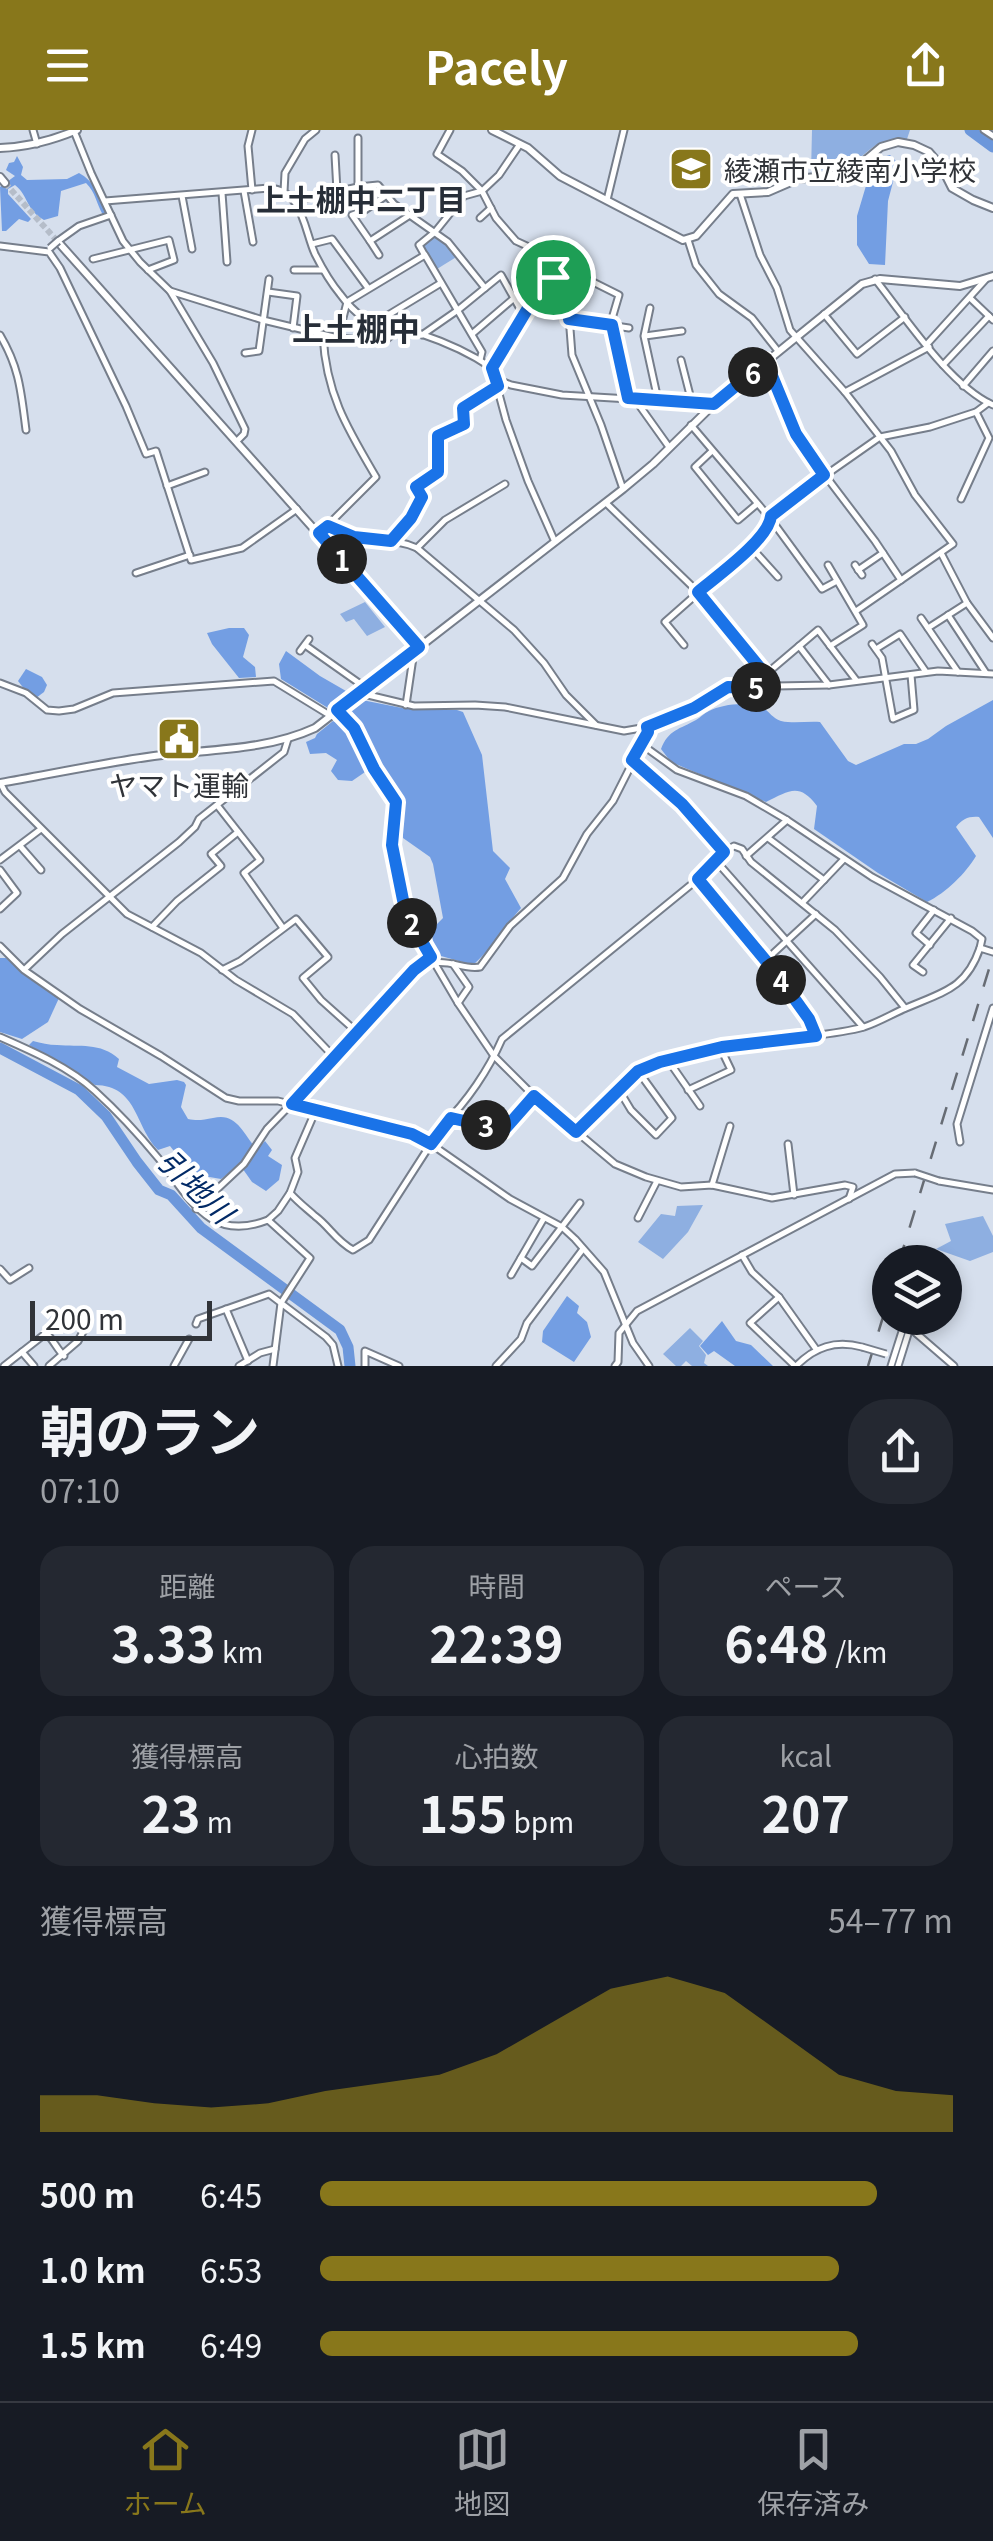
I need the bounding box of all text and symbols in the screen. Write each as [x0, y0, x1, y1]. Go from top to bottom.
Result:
text: Pacely [425, 33, 568, 98]
icon: menu [40, 38, 95, 93]
icon: share [898, 38, 953, 93]
school or university icon: 綾瀬市立綾南小学校 [668, 146, 714, 192]
place label: 綾瀬市立綾南小学校 [724, 149, 976, 189]
district label: 上土棚中二丁目 [256, 176, 466, 220]
pin [511, 235, 596, 320]
icon: arrive [526, 250, 581, 305]
district label: 上土棚中 [292, 304, 420, 350]
pin: 6 [728, 347, 778, 397]
text: 6 [745, 352, 761, 392]
pin: 1 [317, 534, 367, 584]
text: 1 [334, 539, 350, 579]
pin: 5 [731, 662, 781, 712]
text: 5 [748, 667, 764, 707]
public building icon: ヤマト運輸 [156, 716, 202, 762]
place label: ヤマト運輸 [109, 764, 249, 804]
pin: 2 [387, 898, 437, 948]
text: 2 [404, 903, 420, 943]
pin: 4 [756, 955, 806, 1005]
text: 4 [773, 960, 789, 1000]
pin: 3 [461, 1100, 511, 1150]
text: 3 [478, 1105, 494, 1145]
water label: 引地川 [149, 1138, 247, 1234]
map controls [872, 1245, 962, 1335]
button: layers [872, 1245, 962, 1335]
scale bar [30, 1296, 212, 1340]
text: 200 m [45, 1298, 124, 1338]
text: 朝のラン [40, 1388, 260, 1468]
button: share [848, 1399, 953, 1504]
text: 07:10 [40, 1466, 120, 1512]
text: 距離 [159, 1565, 215, 1605]
text: 時間 [468, 1565, 525, 1605]
text: ペース [765, 1565, 847, 1605]
text: 3.33 [111, 1605, 216, 1677]
text: 22:39 [429, 1605, 564, 1677]
text: 6:48 [724, 1605, 829, 1677]
text: km [216, 1631, 263, 1671]
text: /km [829, 1631, 888, 1671]
text: 獲得標高 [131, 1735, 243, 1775]
text: 心拍数 [454, 1735, 539, 1775]
text: kcal [780, 1735, 832, 1775]
text: 23 [142, 1775, 201, 1847]
text: 155 [419, 1775, 507, 1847]
text: 207 [762, 1775, 850, 1847]
text: m [201, 1801, 233, 1841]
text: bpm [507, 1801, 574, 1841]
text: 獲得標高 [40, 1896, 168, 1942]
text: 54–77 m [828, 1896, 953, 1942]
text: 500 m [40, 2171, 135, 2217]
text: 6:45 [200, 2171, 262, 2217]
text: 1.0 km [40, 2246, 146, 2292]
text: 6:53 [200, 2246, 262, 2292]
text: 1.5 km [40, 2321, 146, 2367]
text: 6:49 [200, 2321, 262, 2367]
tab: ホーム [124, 2422, 207, 2522]
tab: 地図 [454, 2422, 510, 2522]
tab: 保存済み [757, 2422, 869, 2522]

